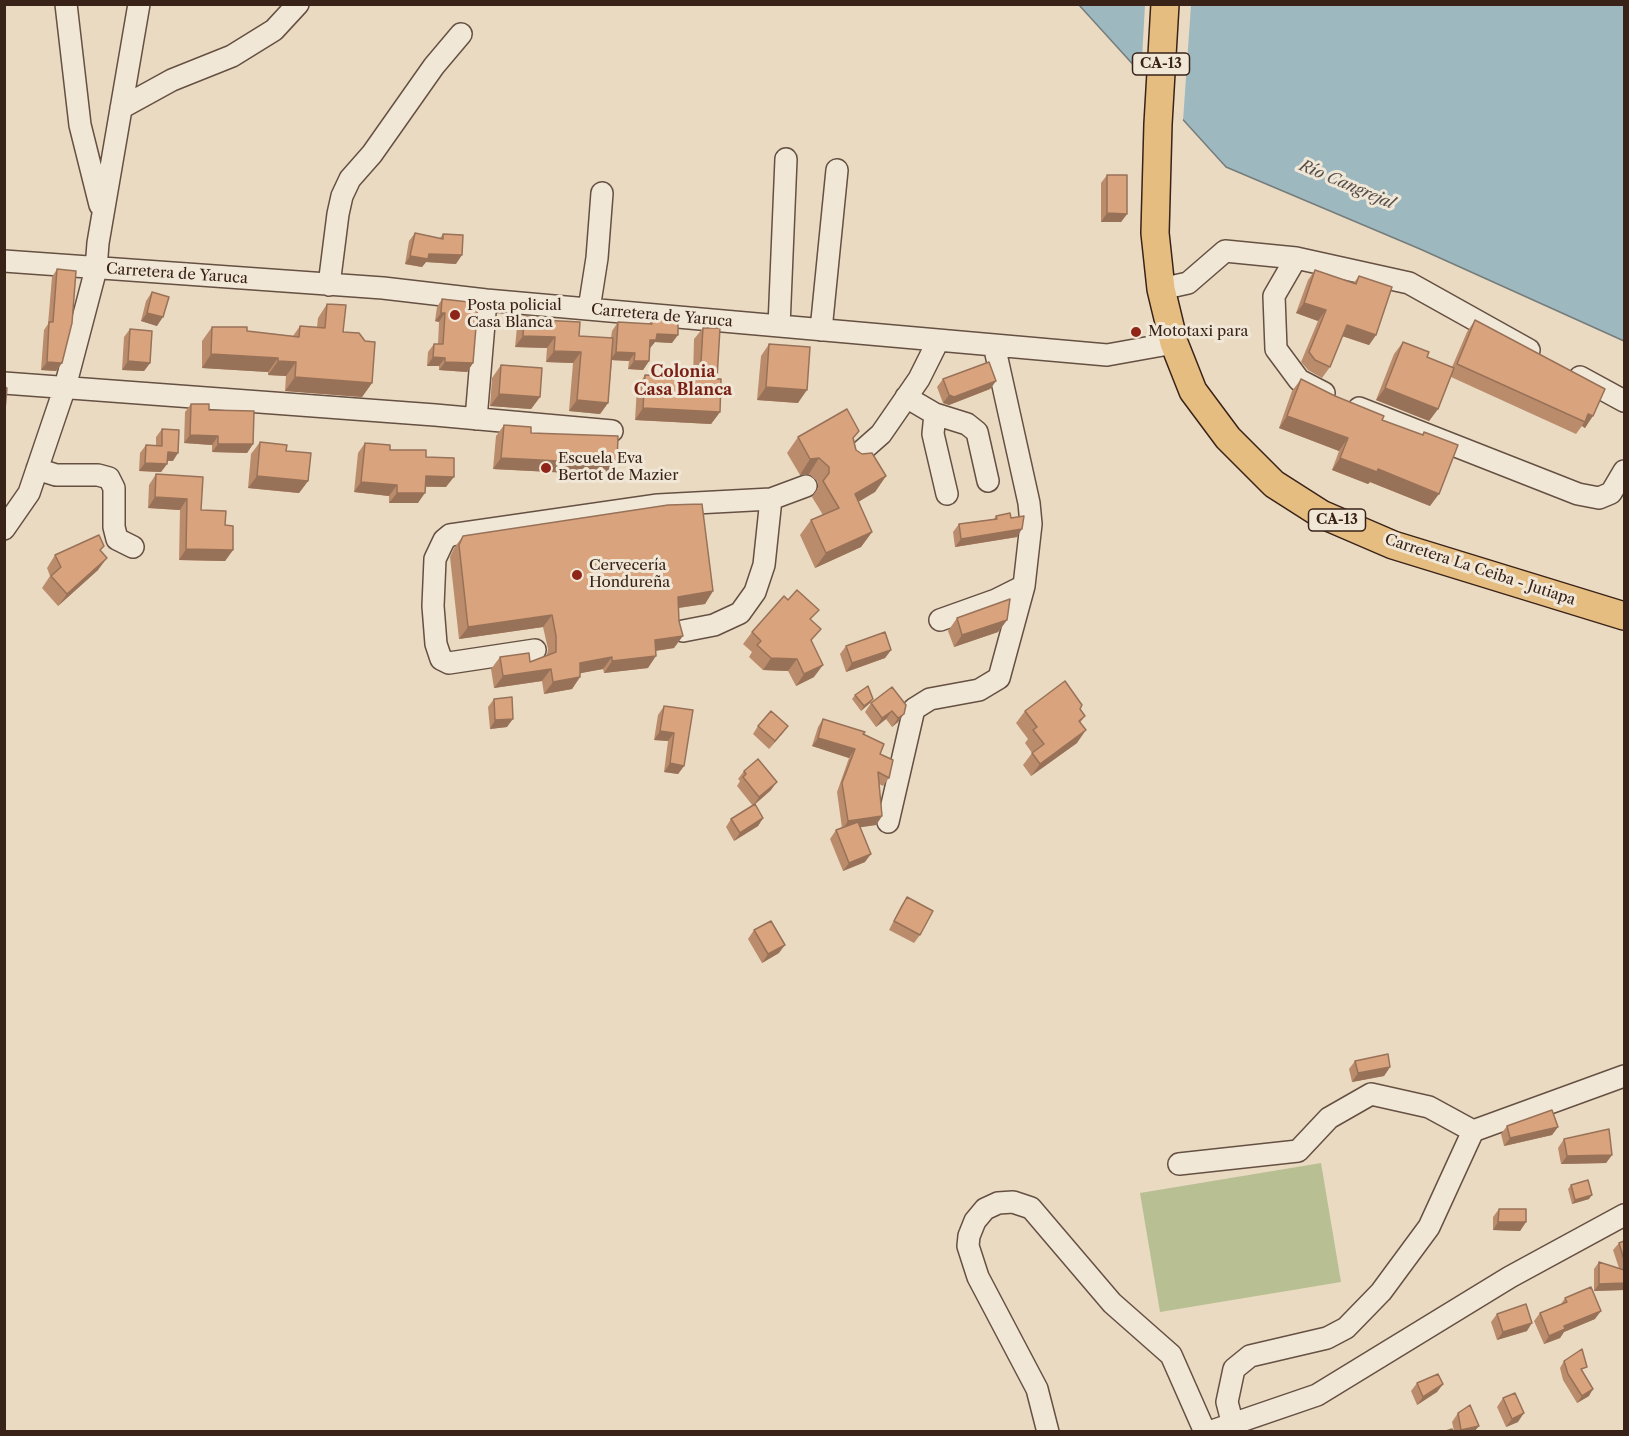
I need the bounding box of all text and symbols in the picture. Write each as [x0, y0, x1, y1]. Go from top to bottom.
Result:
road number: CA-13 [1132, 53, 1190, 75]
water label: Río Cangrejal [1296, 156, 1398, 214]
street label: Carretera de Yaruca [105, 260, 249, 288]
place label: Posta policial Casa Blanca [467, 297, 562, 332]
street label: Carretera de Yaruca [590, 301, 734, 331]
marker: Posta policial Casa Blanca [448, 308, 462, 322]
place label: Mototaxi para [1148, 323, 1248, 341]
marker: Mototaxi para [1129, 325, 1143, 339]
district label: Colonia Casa Blanca [634, 362, 732, 400]
place label: Escuela Eva Bertot de Mazier [558, 450, 678, 485]
marker: Escuela Eva Bertot de Mazier [539, 461, 553, 475]
road number: CA-13 [1308, 509, 1366, 531]
street label: Carretera La Ceiba - Jutiapa [1382, 531, 1578, 609]
place label: Cervecería Hondureña [589, 557, 670, 592]
marker: Cervecería Hondureña [570, 568, 584, 582]

